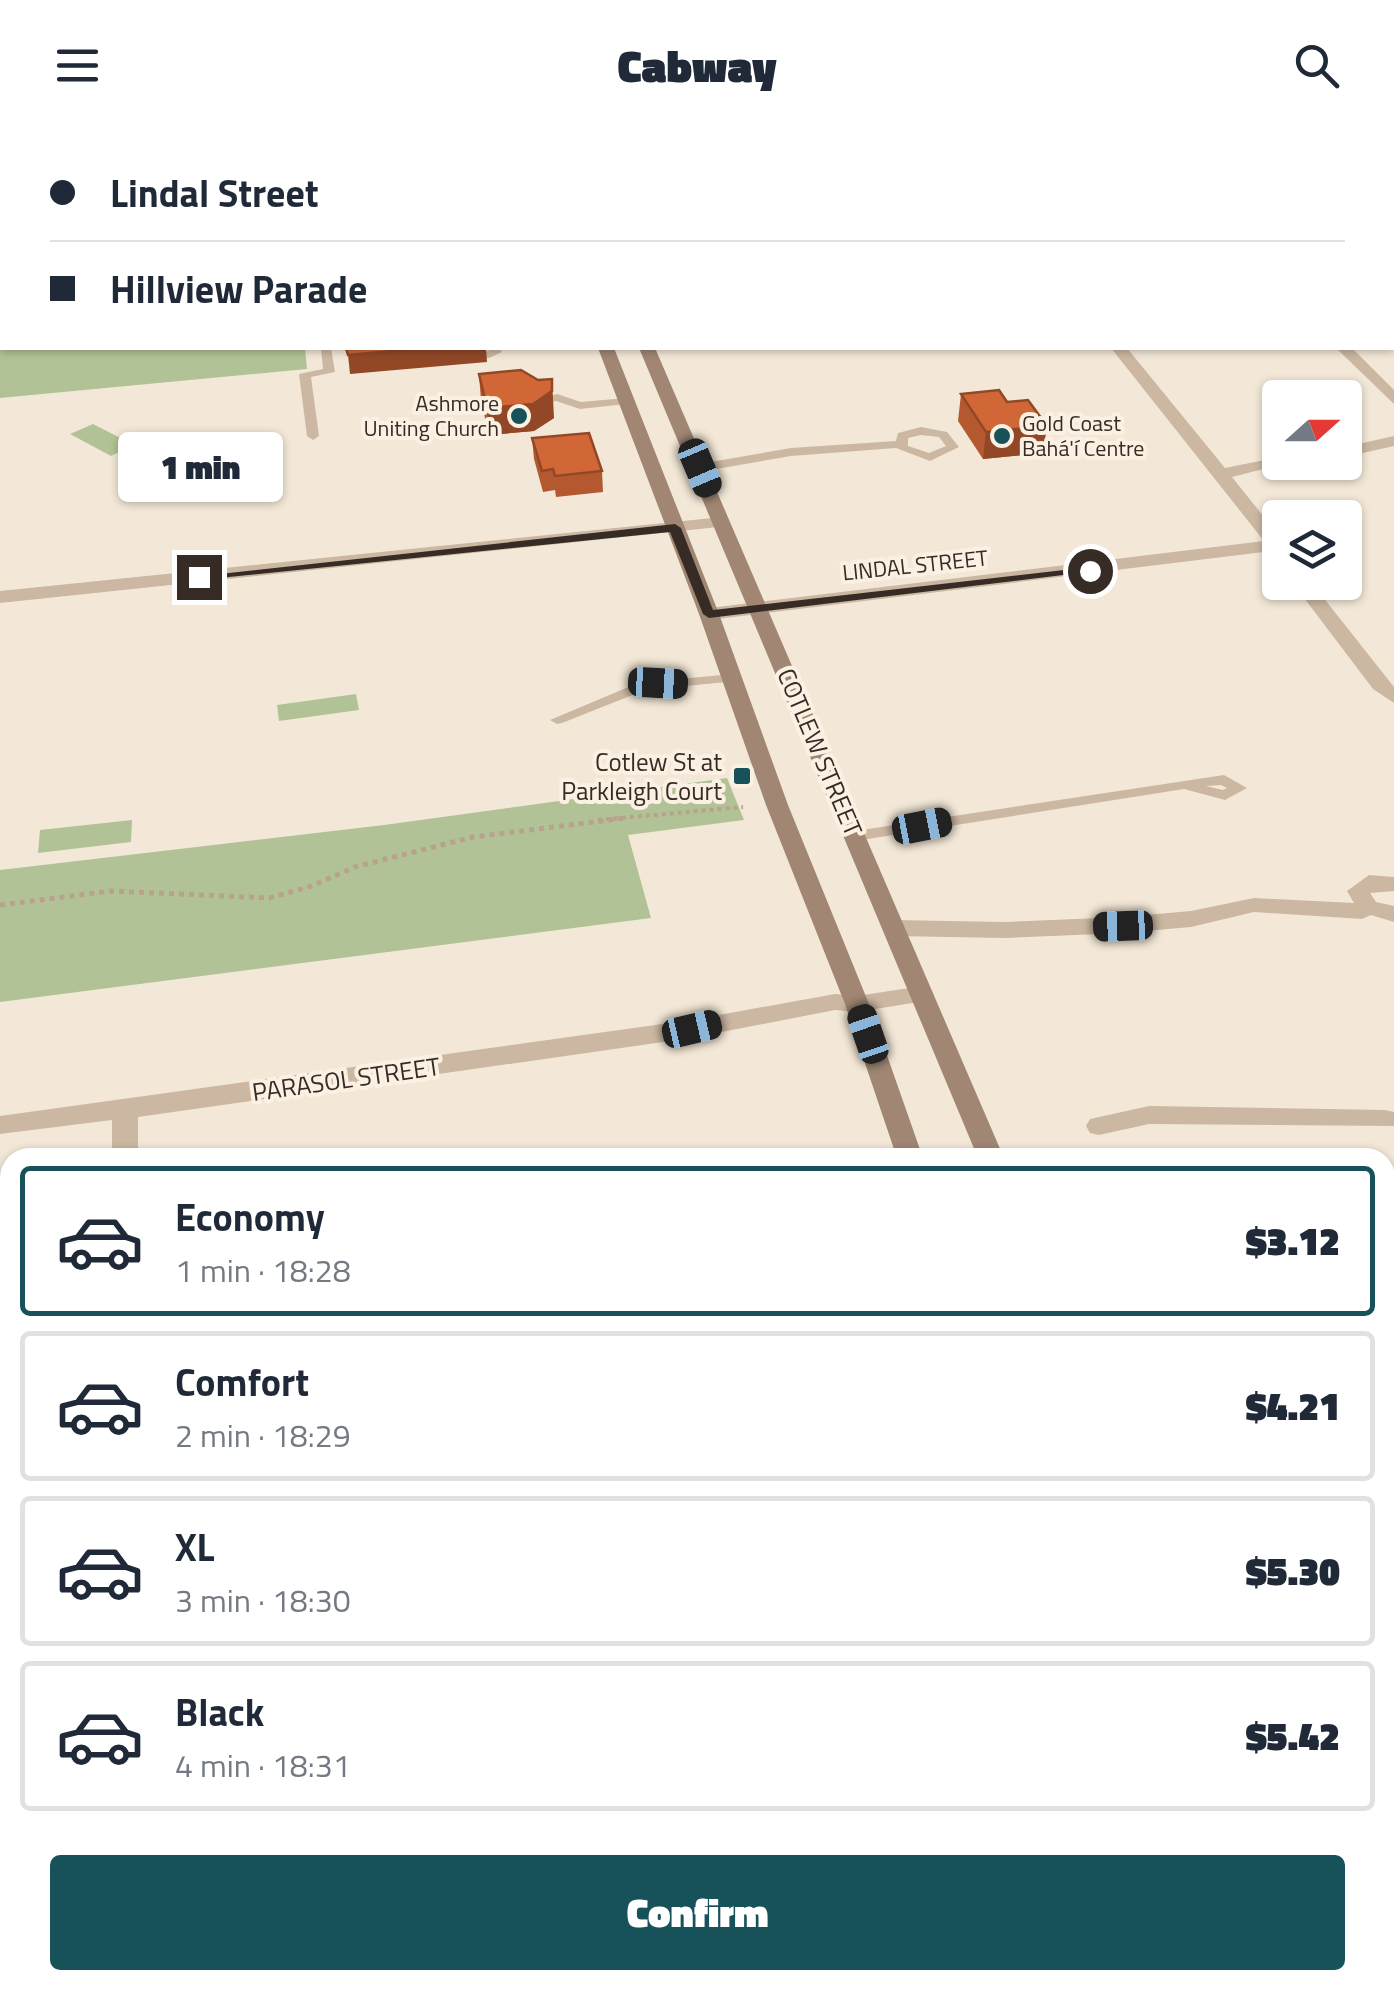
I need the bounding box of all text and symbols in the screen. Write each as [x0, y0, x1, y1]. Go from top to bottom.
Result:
text: Cabway [617, 31, 777, 99]
icon: menu [50, 38, 105, 93]
icon: search [1289, 38, 1344, 93]
text: Lindal Street [110, 164, 319, 222]
text: Hillview Parade [110, 260, 367, 318]
north arrow [1262, 380, 1362, 480]
map controls [1262, 380, 1362, 600]
place label: Ashmore Uniting Church [363, 386, 499, 445]
marker: Ashmore Uniting Church [508, 405, 530, 427]
place label: Gold Coast Bahá'í Centre [1022, 406, 1144, 465]
marker: Gold Coast Bahá'í Centre [991, 425, 1013, 447]
callout: 1 min [116, 432, 282, 502]
car [674, 435, 726, 501]
text: 1 min [161, 443, 240, 491]
button: layers [1262, 500, 1362, 600]
street label: LINDAL STREET [841, 540, 990, 590]
route start [1068, 549, 1113, 594]
route end [177, 555, 222, 600]
street label: COTLEW STREET [768, 662, 872, 842]
car [627, 666, 689, 700]
place label: Cotlew St at Parkleigh Court [561, 743, 722, 810]
marker: Cotlew St at Parkleigh Court [731, 765, 753, 787]
car [890, 806, 954, 846]
car [1092, 910, 1154, 942]
car [844, 1001, 892, 1067]
car [659, 1008, 725, 1050]
street label: PARASOL STREET [250, 1047, 442, 1111]
text: Economy [175, 1188, 325, 1246]
icon: car [55, 1196, 145, 1286]
text: $3.12 [1246, 1212, 1340, 1270]
text: 1 min · 18:28 [175, 1246, 351, 1294]
text: Comfort [175, 1353, 309, 1411]
icon: car [55, 1361, 145, 1451]
text: $4.21 [1246, 1377, 1340, 1435]
text: 2 min · 18:29 [175, 1411, 351, 1459]
text: XL [175, 1518, 215, 1576]
icon: car [55, 1526, 145, 1616]
text: $5.30 [1246, 1542, 1340, 1600]
text: 3 min · 18:30 [175, 1576, 351, 1624]
text: Black [175, 1683, 264, 1741]
icon: car [55, 1691, 145, 1781]
text: $5.42 [1246, 1707, 1340, 1765]
text: 4 min · 18:31 [175, 1741, 351, 1789]
button: Confirm [50, 1855, 1345, 1970]

